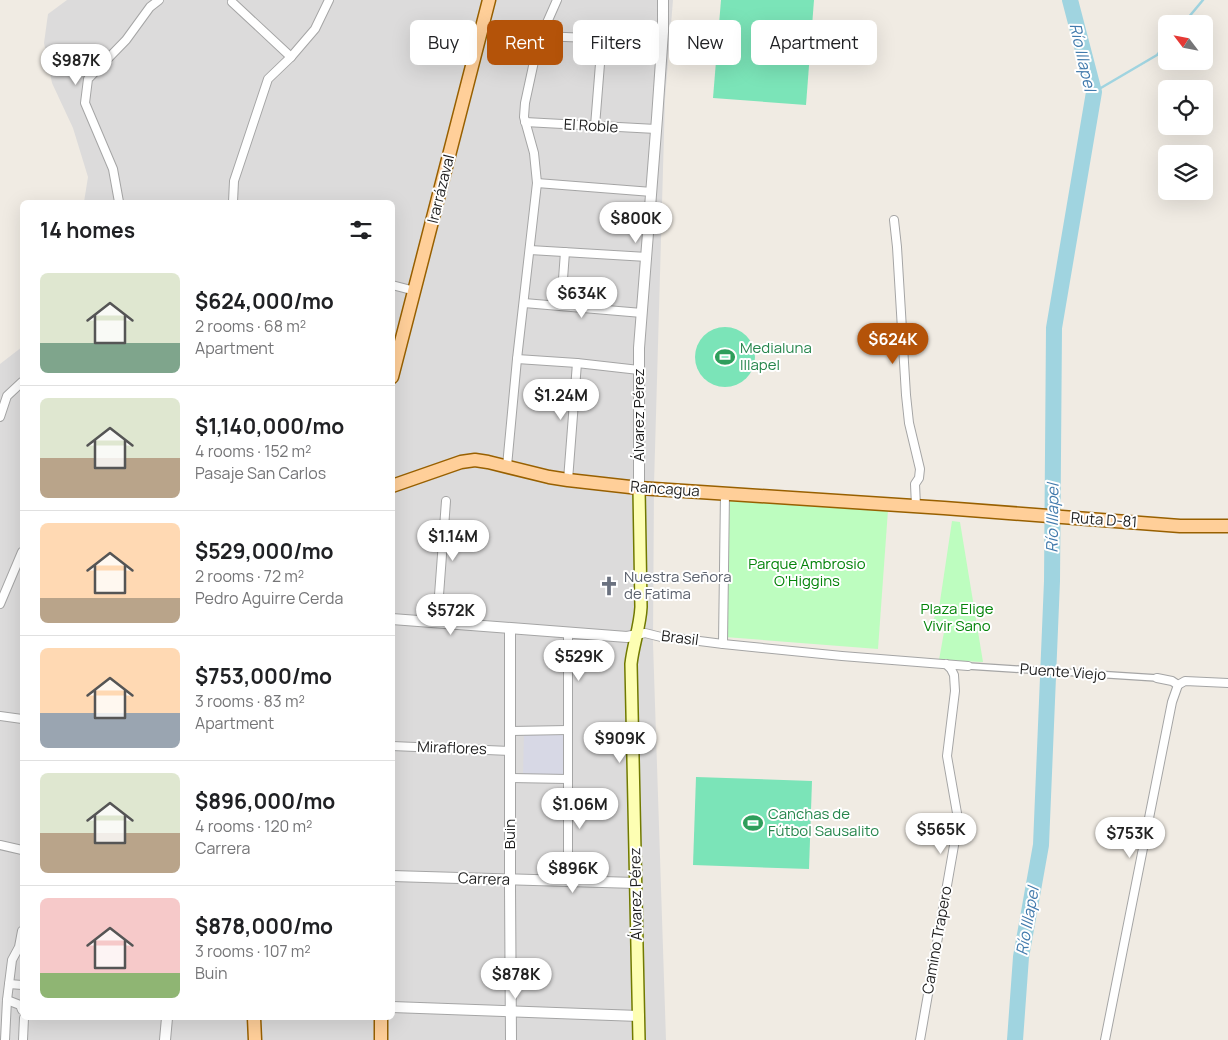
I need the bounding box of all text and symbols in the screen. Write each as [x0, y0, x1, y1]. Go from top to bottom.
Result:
north arrow [1158, 15, 1212, 70]
map controls [1158, 15, 1213, 200]
chip: Buy [410, 20, 477, 65]
chip: Rent [487, 20, 563, 65]
chip: Filters [573, 20, 659, 65]
chip: New [669, 20, 741, 65]
chip: Apartment [751, 20, 877, 65]
water label: Río Illapel [1065, 21, 1102, 95]
pin: $987K [41, 44, 111, 86]
text: $987K [52, 49, 100, 71]
button: locate [1158, 80, 1213, 135]
street label: El Roble [563, 114, 619, 137]
button: layers [1158, 145, 1213, 200]
street label: Irarrázaval [422, 152, 459, 226]
pin: $800K [601, 202, 671, 244]
text: $800K [610, 207, 662, 229]
text: 14 homes [40, 216, 135, 244]
icon: filters [347, 216, 375, 244]
pin: $634K [547, 276, 617, 319]
text: $634K [557, 282, 607, 304]
text: $624,000/mo [195, 287, 334, 315]
icon: home [80, 293, 140, 353]
text: 2 rooms · 68 m² [195, 315, 306, 337]
pin: $624K [858, 322, 928, 365]
text: $624K [868, 328, 918, 350]
text: Apartment [195, 337, 274, 359]
place label: Medialuna Illapel [740, 337, 812, 375]
sports icon: Medialuna Illapel [714, 346, 736, 368]
street label: Álvarez Pérez [628, 368, 649, 462]
pin: $1.24M [520, 378, 602, 421]
text: $1.24M [534, 384, 588, 406]
text: $1,140,000/mo [195, 412, 344, 440]
icon: home [80, 418, 140, 478]
text: 4 rooms · 152 m² [195, 440, 311, 462]
text: Pasaje San Carlos [195, 462, 326, 484]
street label: Rancagua [630, 476, 700, 501]
water label: Río Illapel [1040, 481, 1064, 553]
street label: Ruta D-81 [1070, 507, 1138, 532]
pin: $1.14M [412, 520, 494, 562]
text: $1.14M [428, 525, 478, 547]
text: $529,000/mo [195, 537, 333, 565]
icon: home [80, 543, 140, 603]
park label: Parque Ambrosio O'Higgins [748, 553, 866, 591]
text: 2 rooms · 72 m² [195, 565, 304, 587]
place label: Nuestra Señora de Fatima [624, 566, 732, 604]
church icon: Nuestra Señora de Fatima [598, 575, 620, 597]
text: Pedro Aguirre Cerda [195, 587, 343, 609]
pin: $572K [416, 594, 486, 636]
park label: Plaza Elige Vivir Sano [921, 598, 994, 636]
text: $572K [427, 599, 475, 621]
street label: Brasil [660, 625, 700, 650]
pin: $529K [544, 640, 614, 682]
text: $529K [555, 645, 603, 667]
street label: Puente Viejo [1019, 658, 1107, 685]
text: $753,000/mo [195, 662, 332, 690]
icon: home [80, 668, 140, 728]
text: 3 rooms · 83 m² [195, 690, 305, 712]
text: Apartment [195, 712, 274, 734]
pin: $909K [585, 722, 655, 764]
text: $909K [595, 727, 645, 749]
street label: Miraflores [417, 736, 487, 759]
text: $896,000/mo [195, 787, 335, 815]
pin: $1.06M [539, 788, 621, 830]
icon: home [80, 793, 140, 853]
text: $1.06M [552, 793, 608, 815]
place label: Canchas de Fútbol Sausalito [768, 803, 879, 841]
sports icon: Canchas de Fútbol Sausalito [742, 812, 764, 834]
pin: $565K [906, 812, 976, 855]
text: 4 rooms · 120 m² [195, 815, 312, 837]
pin: $753K [1095, 816, 1165, 859]
text: $565K [916, 818, 966, 840]
street label: Buin [499, 819, 520, 849]
text: $753K [1106, 822, 1154, 844]
text: Carrera [195, 837, 250, 859]
street label: Álvarez Pérez [624, 847, 647, 941]
pin: $896K [538, 852, 608, 894]
text: $896K [548, 857, 598, 879]
street label: Carrera [458, 867, 510, 890]
water label: Río Illapel [1010, 883, 1044, 957]
street label: Camino Trapero [917, 884, 956, 996]
text: $878,000/mo [195, 912, 333, 940]
icon: home [80, 918, 140, 978]
text: 3 rooms · 107 m² [195, 940, 311, 962]
pin: $878K [481, 958, 551, 1000]
text: Buin [195, 962, 228, 984]
text: $878K [492, 963, 540, 985]

